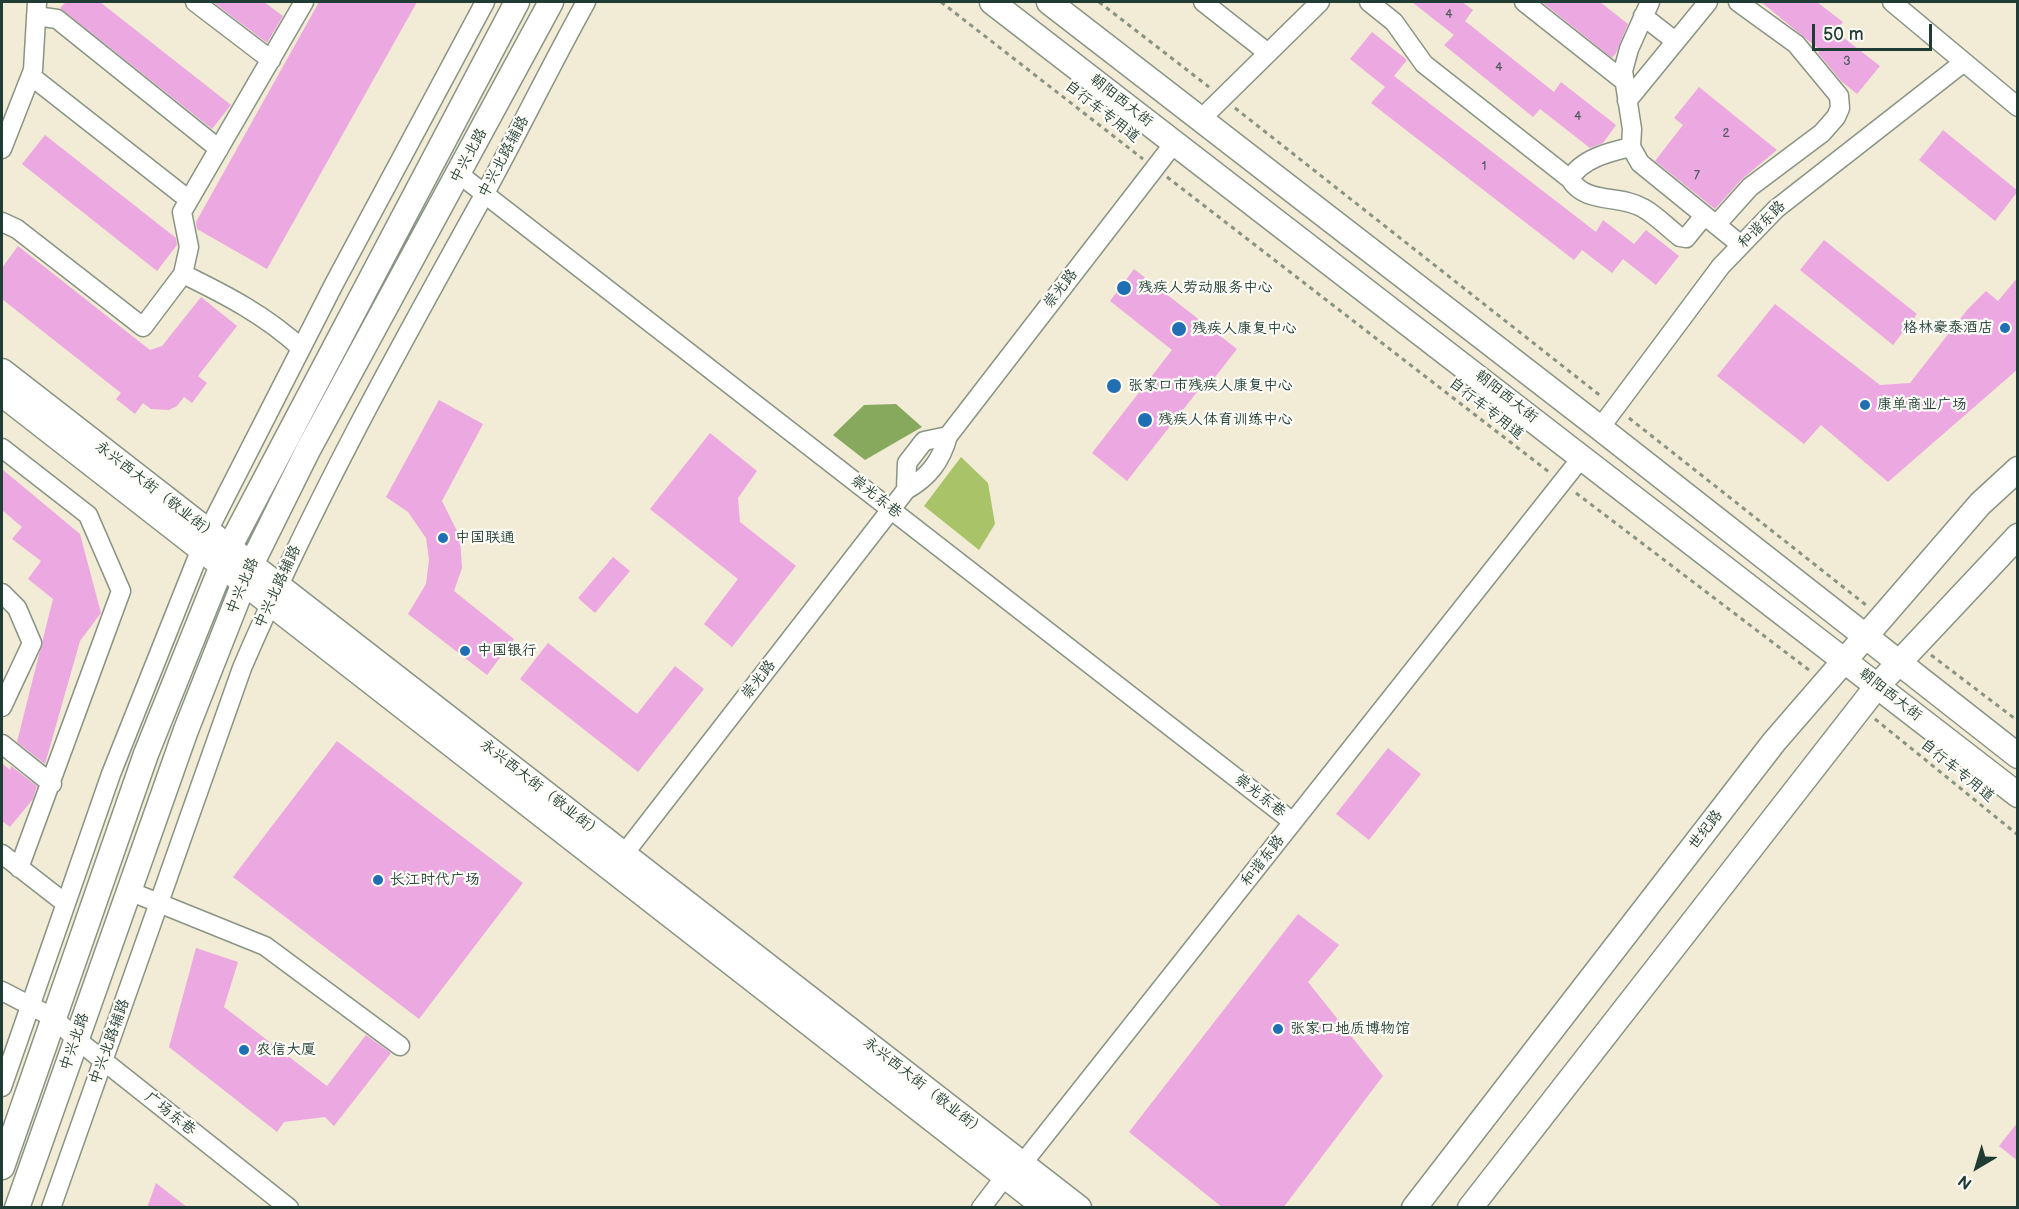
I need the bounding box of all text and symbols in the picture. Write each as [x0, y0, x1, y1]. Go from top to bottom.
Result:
house number: 4 [1445, 8, 1453, 22]
scale bar [1815, 12, 1935, 50]
text: 50 m [1823, 24, 1864, 45]
house number: 3 [1843, 55, 1851, 69]
house number: 4 [1495, 61, 1503, 75]
street label: 朝阳西大街 [1086, 71, 1156, 131]
street label: 自行车专用道 [1061, 77, 1143, 147]
house number: 4 [1574, 110, 1582, 124]
street label: 中兴北路辅路 [475, 113, 533, 201]
street label: 中兴北路 [447, 125, 491, 187]
house number: 2 [1722, 127, 1730, 141]
house number: 1 [1482, 160, 1486, 174]
house number: 7 [1694, 169, 1700, 183]
street label: 和谐东路 [1734, 197, 1790, 253]
street label: 崇光路 [1040, 266, 1082, 312]
marker: 残疾人劳动服务中心 [1115, 279, 1133, 297]
place label: 残疾人劳动服务中心 [1138, 279, 1273, 297]
place label: 格林豪泰酒店 [1903, 319, 1993, 337]
marker: 残疾人康复中心 [1170, 320, 1188, 338]
place label: 残疾人康复中心 [1192, 320, 1297, 338]
marker: 格林豪泰酒店 [1998, 321, 2012, 335]
street label: 朝阳西大街 [1471, 367, 1541, 427]
street label: 自行车专用道 [1445, 374, 1527, 444]
marker: 张家口市残疾人康复中心 [1105, 377, 1123, 395]
place label: 张家口市残疾人康复中心 [1128, 377, 1293, 395]
place label: 康单商业广场 [1877, 396, 1967, 414]
marker: 康单商业广场 [1858, 398, 1872, 412]
marker: 残疾人体育训练中心 [1136, 411, 1154, 429]
place label: 残疾人体育训练中心 [1158, 411, 1293, 429]
street label: 永兴西大街（敬业街） [91, 438, 221, 544]
street label: 崇光东巷 [847, 471, 905, 523]
place label: 中国联通 [455, 529, 515, 547]
marker: 中国联通 [436, 531, 450, 545]
street label: 中兴北路辅路 [251, 542, 305, 632]
street label: 中兴北路 [223, 555, 263, 617]
place label: 中国银行 [477, 642, 537, 660]
marker: 中国银行 [458, 644, 472, 658]
street label: 崇光路 [738, 657, 780, 703]
street label: 朝阳西大街 [1855, 665, 1925, 725]
street label: 永兴西大街（敬业街） [476, 736, 606, 842]
street label: 自行车专用道 [1916, 736, 1998, 806]
street label: 崇光东巷 [1231, 770, 1289, 822]
street label: 世纪路 [1685, 807, 1727, 853]
street label: 和谐东路 [1237, 832, 1289, 890]
place label: 长江时代广场 [390, 871, 480, 889]
marker: 长江时代广场 [371, 873, 385, 887]
street label: 中兴北路辅路 [86, 997, 134, 1087]
street label: 中兴北路 [57, 1011, 93, 1073]
place label: 张家口地质博物馆 [1290, 1020, 1410, 1038]
marker: 张家口地质博物馆 [1271, 1022, 1285, 1036]
street label: 永兴西大街（敬业街） [859, 1034, 989, 1140]
place label: 农信大厦 [256, 1041, 316, 1059]
marker: 农信大厦 [237, 1043, 251, 1057]
street label: 广场东巷 [141, 1088, 199, 1140]
north arrow [1947, 1137, 2007, 1197]
text: N [1955, 1170, 1976, 1193]

